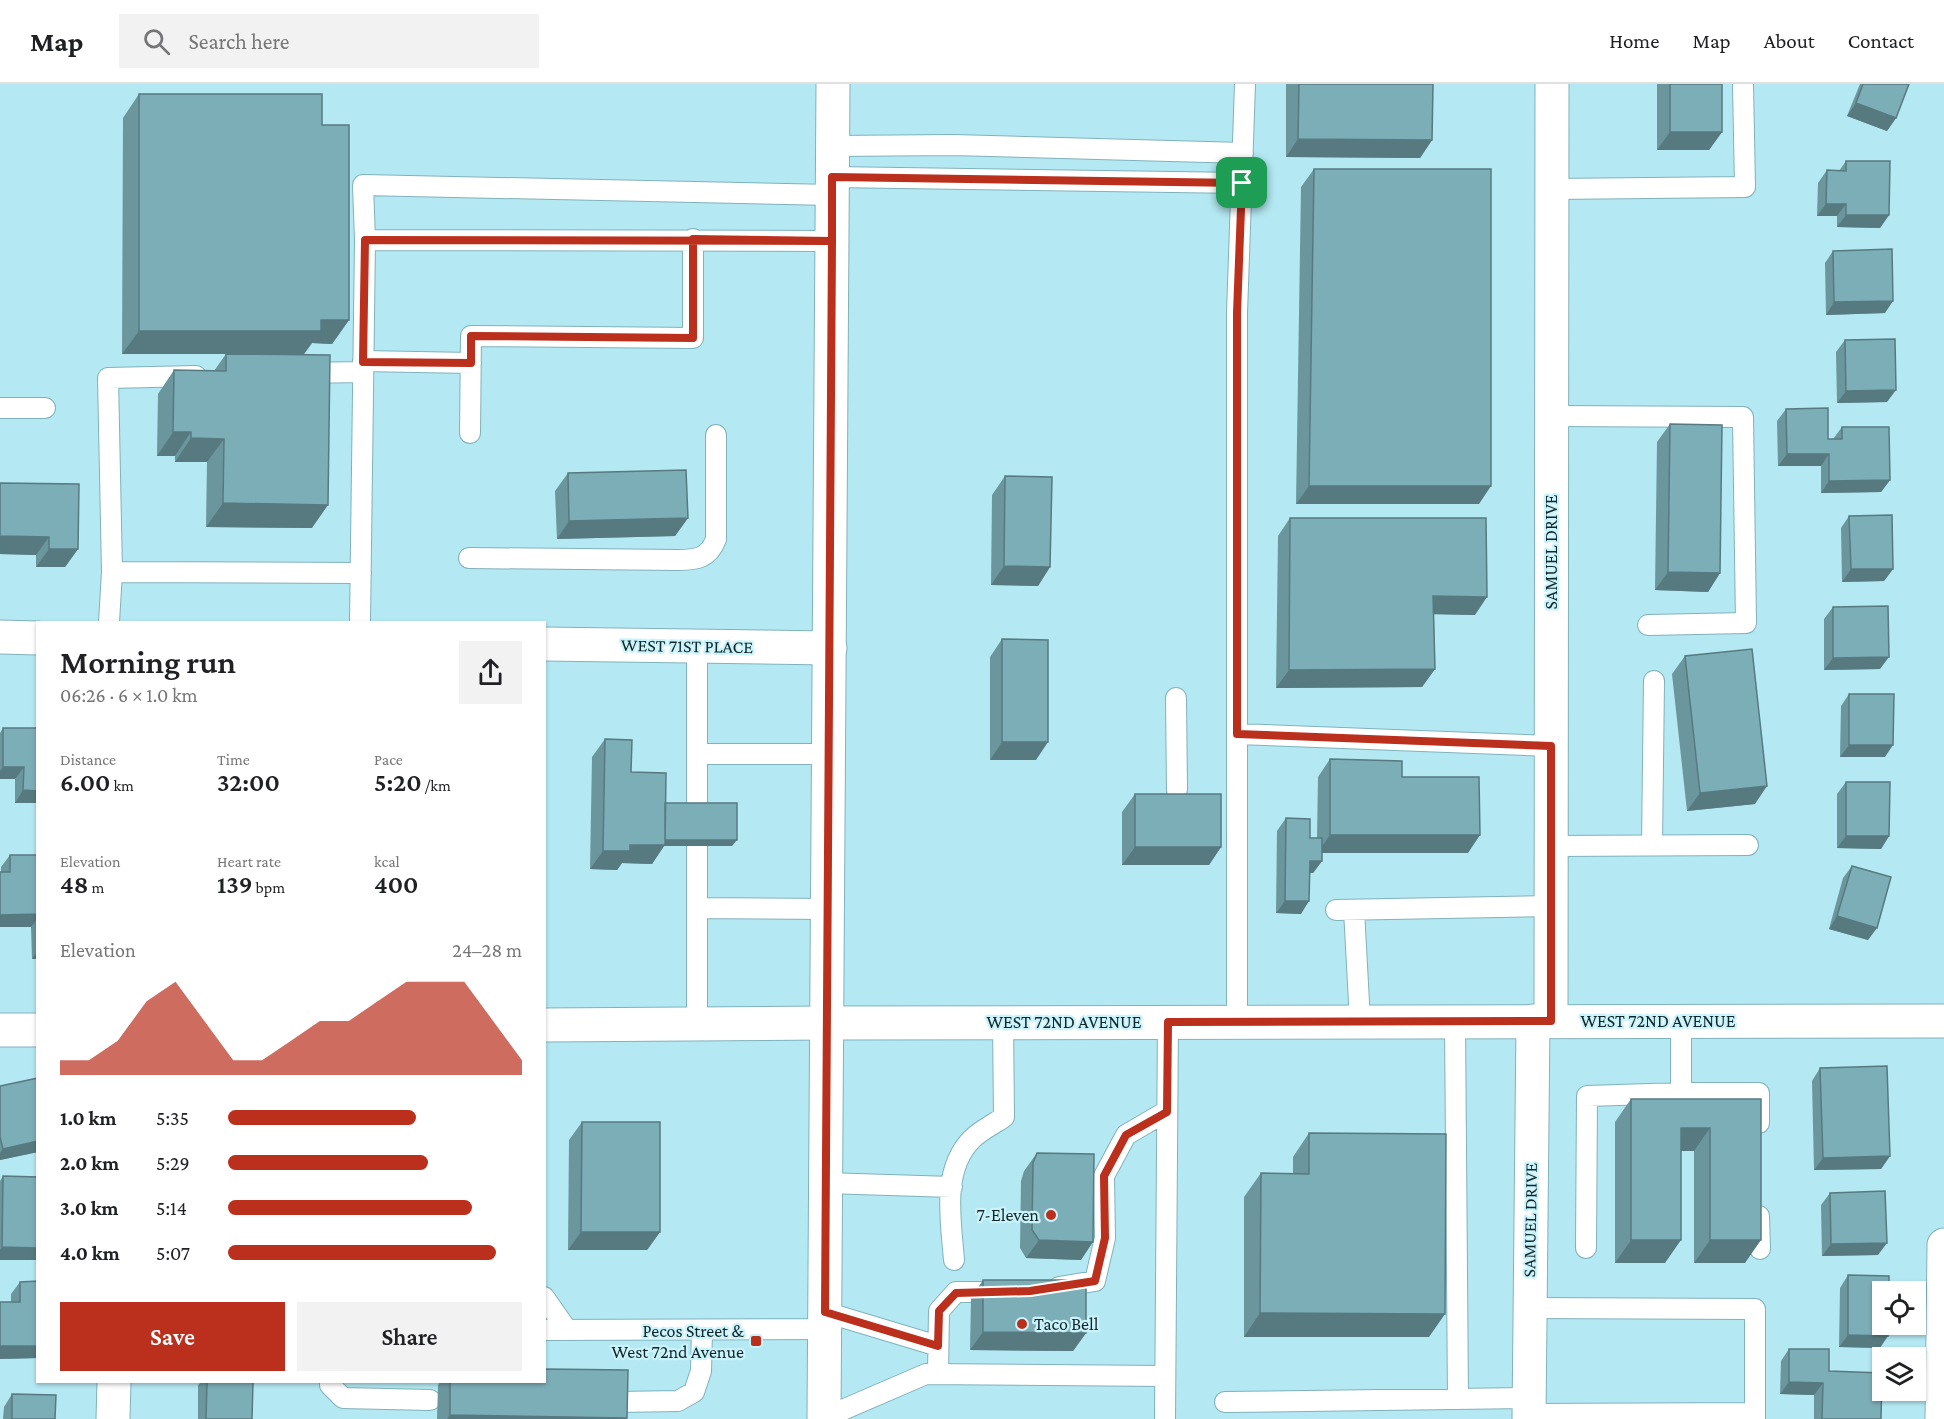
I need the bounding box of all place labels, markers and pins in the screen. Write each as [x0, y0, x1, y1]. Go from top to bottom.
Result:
pin [1216, 157, 1267, 208]
place label: 7-Eleven [976, 1205, 1039, 1225]
marker: 7-Eleven [1044, 1208, 1058, 1222]
place label: Taco Bell [1034, 1314, 1099, 1334]
marker: Taco Bell [1015, 1317, 1029, 1331]
place label: Pecos Street & West 72nd Avenue [612, 1321, 744, 1362]
marker: Pecos Street & West 72nd Avenue [749, 1334, 763, 1348]

